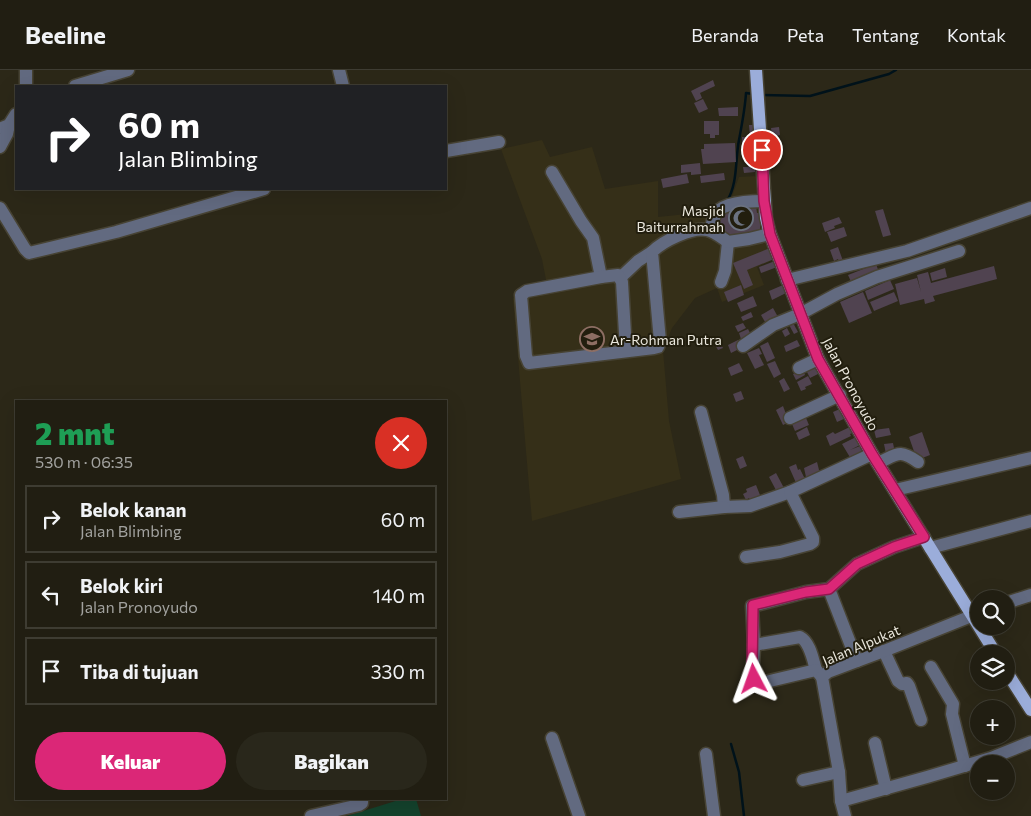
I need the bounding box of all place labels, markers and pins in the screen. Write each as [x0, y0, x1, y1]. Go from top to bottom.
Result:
pin [741, 129, 783, 171]
place label: Masjid Baiturrahmah [637, 202, 724, 235]
mosque icon: Masjid Baiturrahmah [728, 205, 754, 231]
school or university icon: Ar-Rohman Putra [579, 326, 605, 352]
place label: Ar-Rohman Putra [610, 331, 722, 348]

